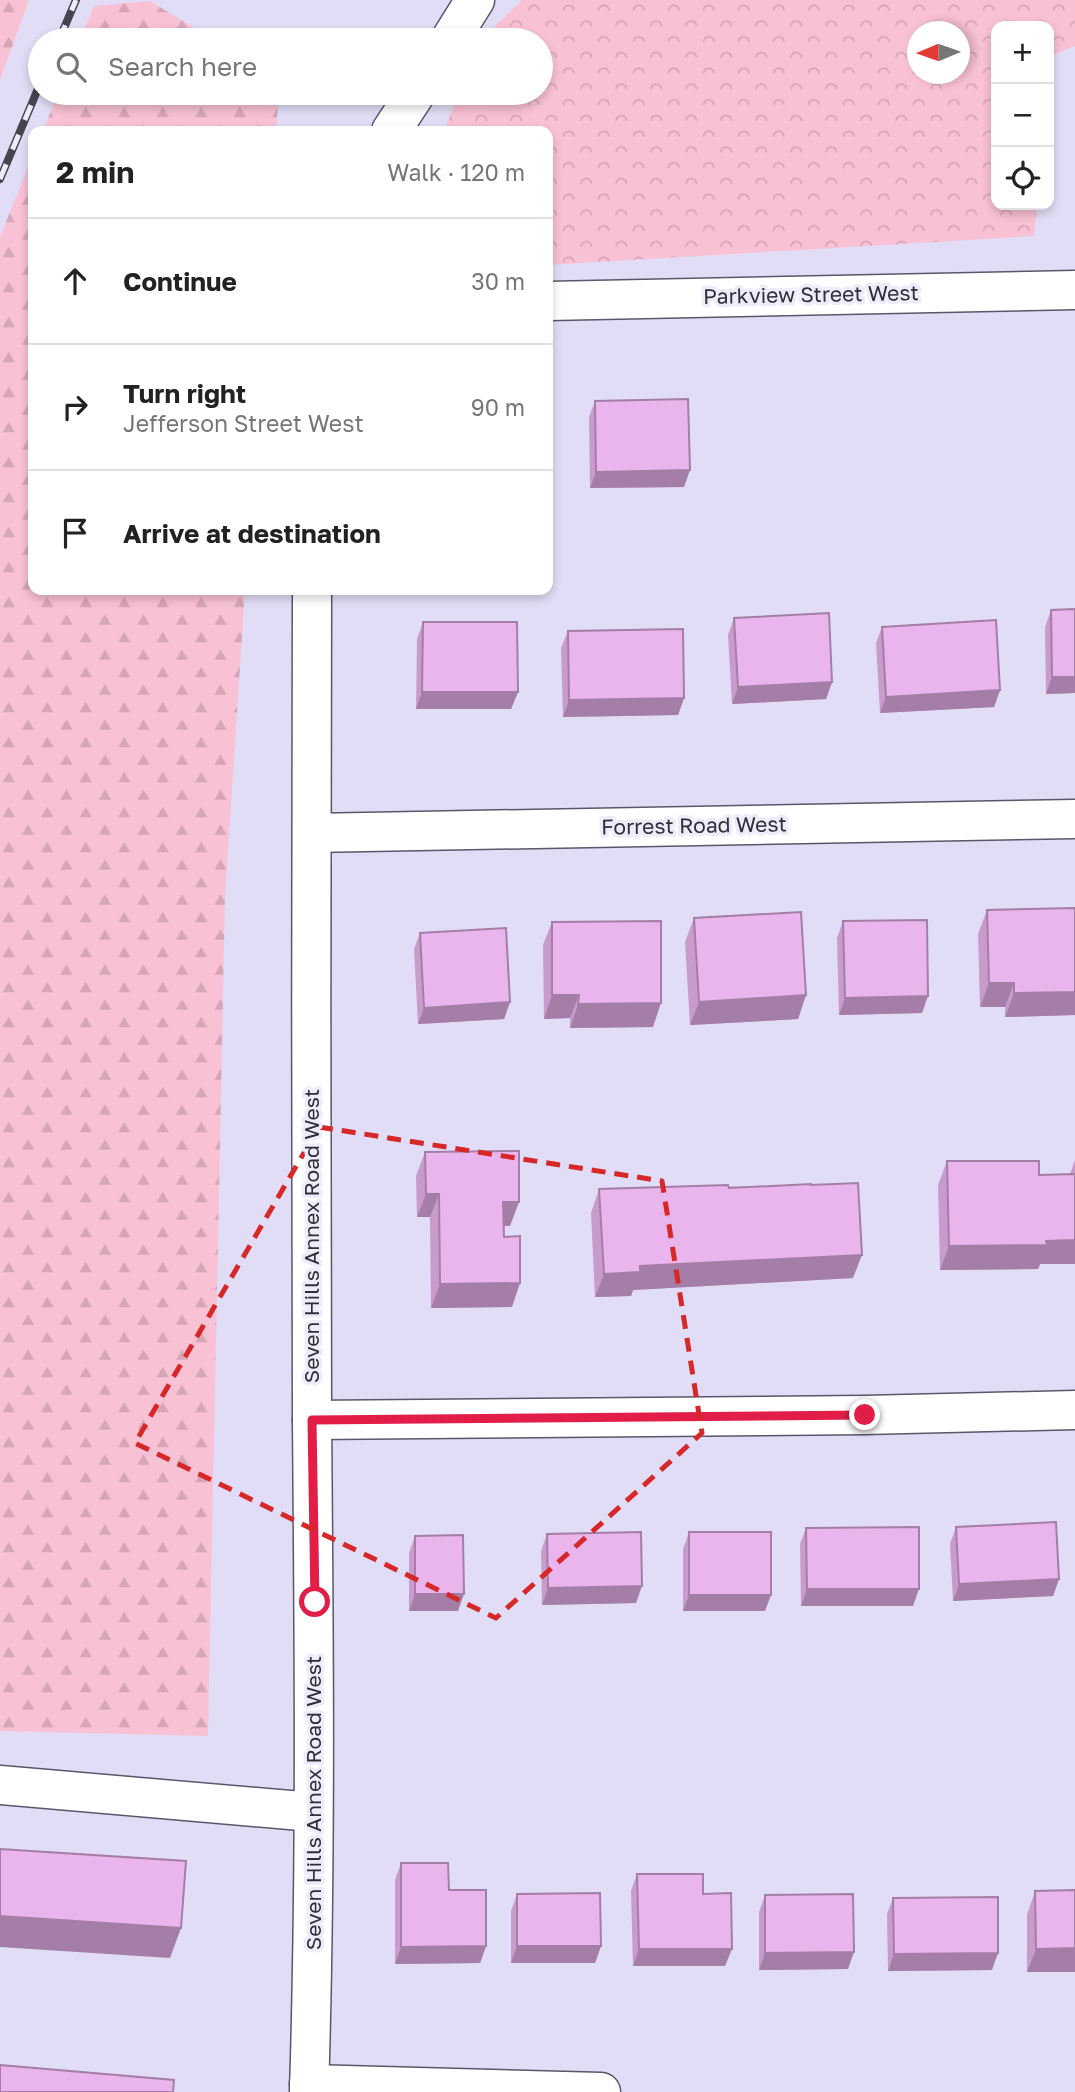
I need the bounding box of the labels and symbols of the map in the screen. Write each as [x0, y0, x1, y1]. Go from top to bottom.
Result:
north arrow [907, 21, 970, 84]
street label: Parkview Street West [703, 279, 919, 309]
street label: Forrest Road West [601, 810, 787, 840]
street label: Seven Hills Annex Road West [298, 1089, 324, 1383]
route end [849, 1399, 880, 1430]
route start [299, 1586, 330, 1617]
street label: Seven Hills Annex Road West [300, 1656, 326, 1950]

